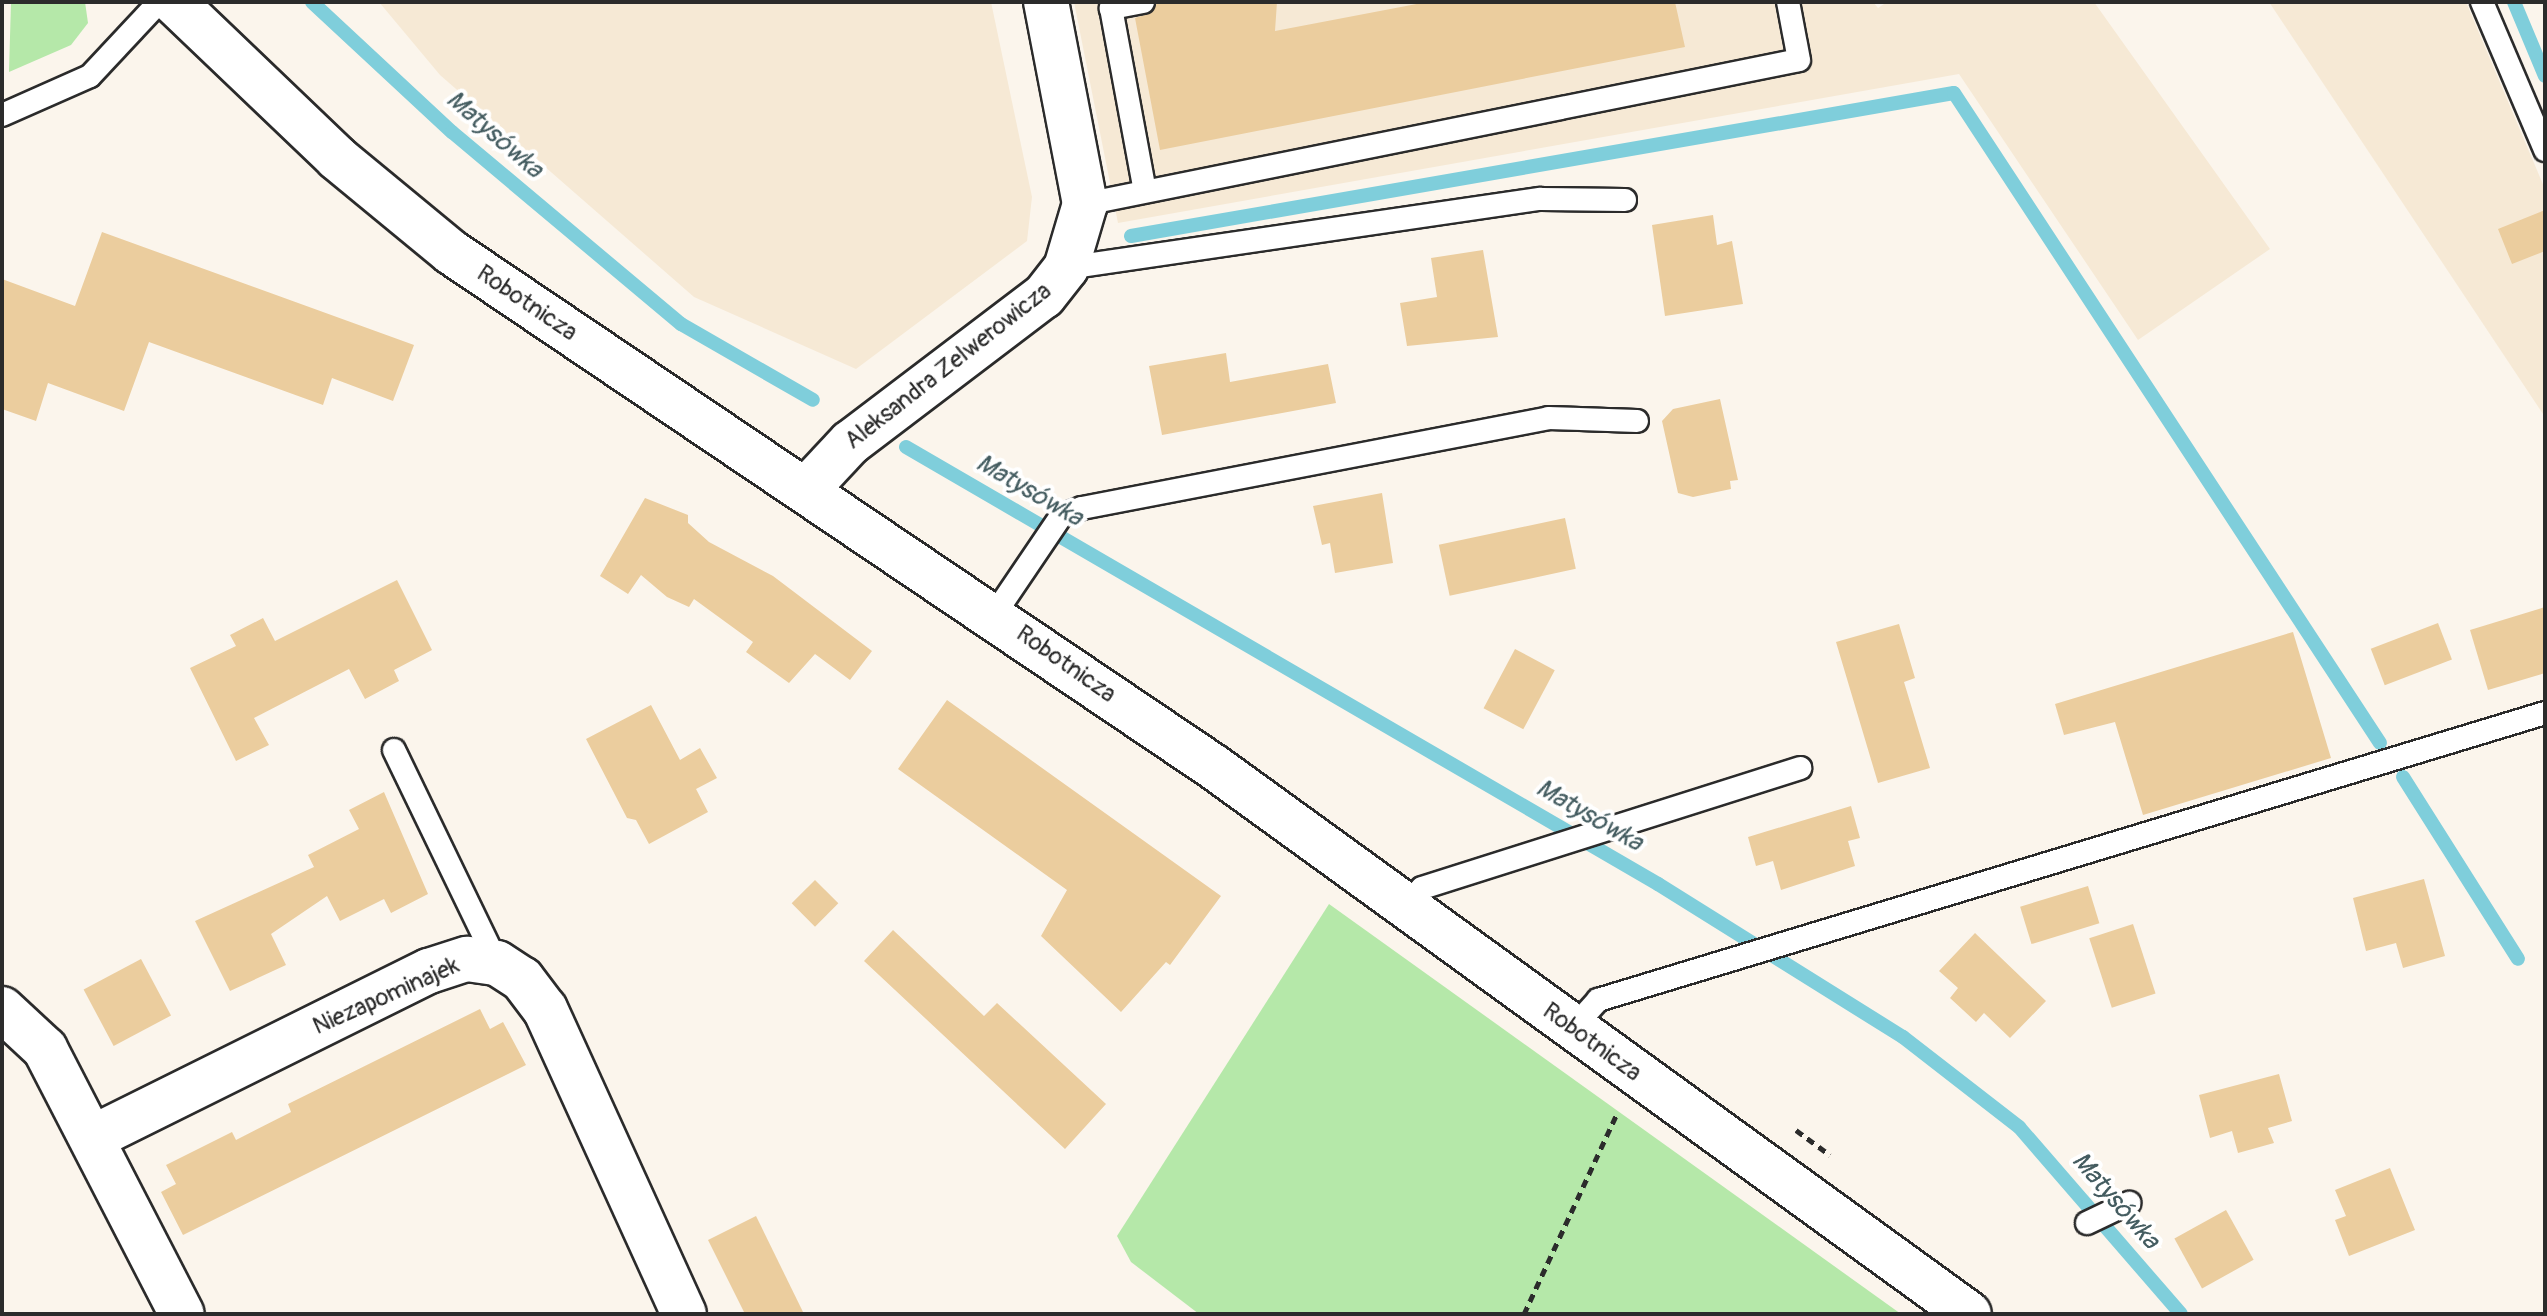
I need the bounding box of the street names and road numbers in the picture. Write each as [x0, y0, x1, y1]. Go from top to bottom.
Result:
street label: Robotnicza [471, 259, 583, 347]
street label: Aleksandra Zelwerowicza [839, 277, 1057, 455]
street label: Robotnicza [1011, 619, 1121, 709]
street label: Niezapominajek [308, 951, 464, 1041]
street label: Robotnicza [1537, 997, 1647, 1087]

